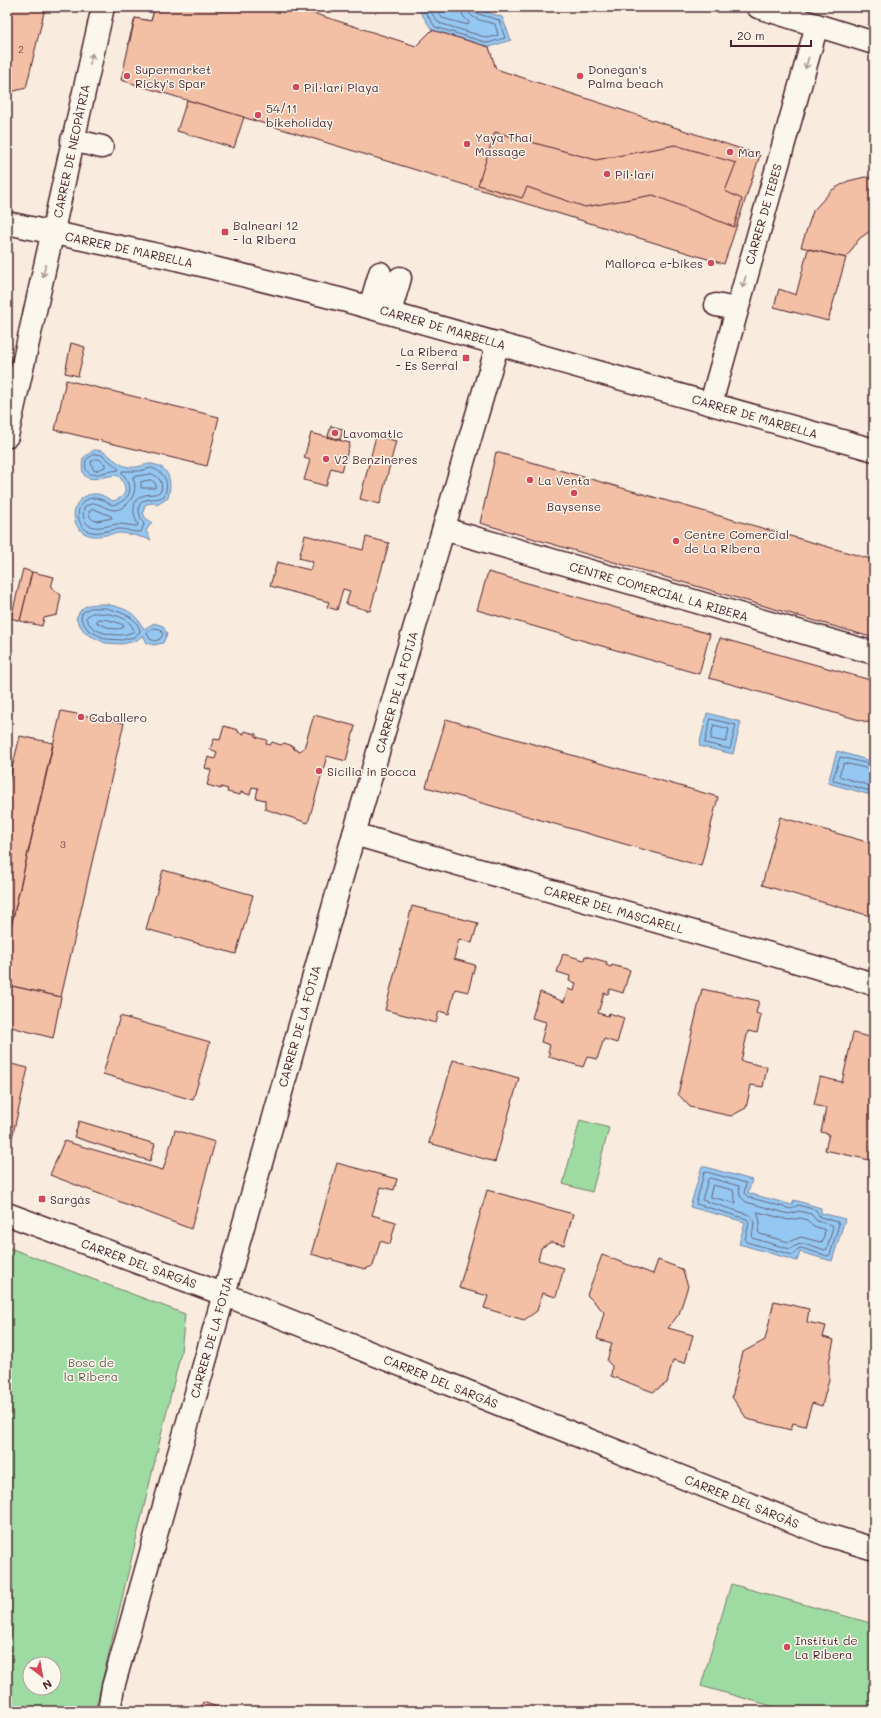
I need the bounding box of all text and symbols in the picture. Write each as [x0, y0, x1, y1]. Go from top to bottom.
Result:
scale bar [731, 22, 811, 48]
text: 20 m [737, 27, 765, 43]
house number: 2 [18, 42, 24, 56]
one-way arrow [88, 52, 96, 65]
one-way arrow [802, 56, 810, 69]
place label: Supermarket Ricky's Spar [135, 61, 211, 91]
place label: Donegan's Palma beach [588, 61, 663, 91]
marker: Supermarket Ricky's Spar [122, 71, 132, 81]
marker: Donegan's Palma beach [575, 71, 585, 81]
place label: Pil·larí Playa [304, 79, 379, 95]
marker: Pil·larí Playa [291, 82, 301, 92]
street label: CARRER DE NEOPÀTRIA [49, 83, 93, 219]
place label: 54/11 bikeholiday [266, 100, 333, 130]
marker: 54/11 bikeholiday [253, 110, 263, 120]
place label: Yaya Thai Massage [475, 129, 533, 159]
marker: Yaya Thai Massage [462, 139, 472, 149]
place label: Mar [738, 144, 761, 160]
marker: Mar [725, 147, 735, 157]
street label: CARRER DE TEBES [741, 161, 785, 266]
place label: Pil·larí [615, 166, 655, 182]
marker: Pil·larí [602, 169, 612, 179]
place label: Balneari 12 - la Ribera [233, 217, 298, 247]
marker: Balneari 12 - la Ribera [220, 227, 230, 237]
street label: CARRER DE MARBELLA [64, 228, 194, 270]
place label: Mallorca e-bikes [605, 255, 703, 271]
marker: Mallorca e-bikes [706, 258, 716, 268]
one-way arrow [40, 264, 48, 277]
one-way arrow [740, 275, 747, 288]
street label: CARRER DE MARBELLA [378, 301, 508, 353]
place label: La Ribera - Es Serral [396, 343, 458, 373]
marker: La Ribera - Es Serral [461, 353, 471, 363]
street label: CARRER DE MARBELLA [690, 390, 820, 442]
place label: Lavomatic [343, 425, 403, 441]
marker: Lavomatic [330, 428, 340, 438]
place label: V2 Benzineres [334, 451, 418, 467]
marker: V2 Benzineres [321, 454, 331, 464]
place label: La Venta [538, 472, 590, 488]
marker: La Venta [525, 475, 535, 485]
marker: Baysense [569, 488, 579, 498]
place label: Baysense [547, 498, 601, 514]
place label: Centre Comercial de La Ribera [684, 526, 789, 556]
marker: Centre Comercial de La Ribera [671, 536, 681, 546]
street label: CENTRE COMERCIAL LA RIBERA [568, 558, 750, 624]
street label: CARRER DE LA FOTJA [371, 629, 421, 755]
place label: Caballero [89, 709, 147, 725]
marker: Caballero [76, 712, 86, 722]
place label: Sicilia in Bocca [327, 763, 416, 779]
marker: Sicilia in Bocca [314, 766, 324, 776]
house number: 3 [60, 837, 66, 851]
street label: CARRER DEL MASCARELL [542, 881, 686, 937]
street label: CARRER DE LA FOTJA [274, 963, 324, 1089]
place label: Sargàs [50, 1191, 91, 1207]
marker: Sargàs [37, 1194, 47, 1204]
street label: CARRER DEL SARGÀS [79, 1235, 199, 1291]
street label: CARRER DE LA FOTJA [186, 1274, 236, 1400]
street label: CARRER DEL SARGÀS [381, 1351, 501, 1411]
park label: Bosc de la Ribera [64, 1354, 118, 1384]
street label: CARRER DEL SARGÀS [682, 1471, 802, 1531]
place label: Institut de La Ribera [795, 1632, 858, 1662]
marker: Institut de La Ribera [782, 1642, 792, 1652]
north arrow [22, 1656, 62, 1696]
text: N [40, 1676, 55, 1694]

